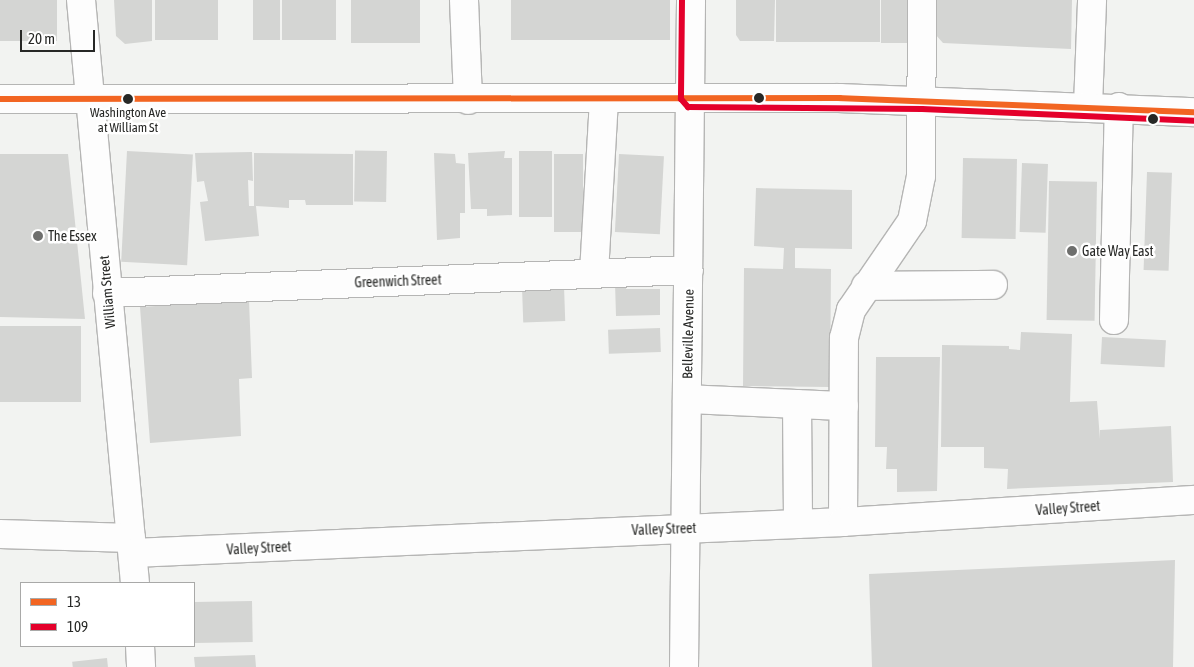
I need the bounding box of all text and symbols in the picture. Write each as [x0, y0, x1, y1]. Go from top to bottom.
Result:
scale bar [22, 20, 98, 52]
text: 20 m [28, 30, 55, 47]
unlabelled marker [754, 93, 764, 103]
marker: Washington Ave at William St [123, 94, 133, 104]
place label: Washington Ave at William St [90, 106, 166, 137]
unlabelled marker [1148, 114, 1158, 124]
place label: The Essex [48, 228, 97, 244]
marker: The Essex [32, 230, 44, 242]
place label: Gate Way East [1082, 243, 1153, 259]
marker: Gate Way East [1066, 245, 1078, 257]
street label: William Street [95, 255, 119, 329]
street label: Greenwich Street [354, 271, 442, 291]
street label: Belleville Avenue [679, 289, 697, 379]
street label: Valley Street [1035, 497, 1101, 519]
street label: Valley Street [631, 519, 697, 539]
street label: Valley Street [226, 538, 292, 558]
legend [20, 582, 195, 647]
text: 13 [67, 593, 81, 610]
text: 109 [67, 618, 88, 635]

